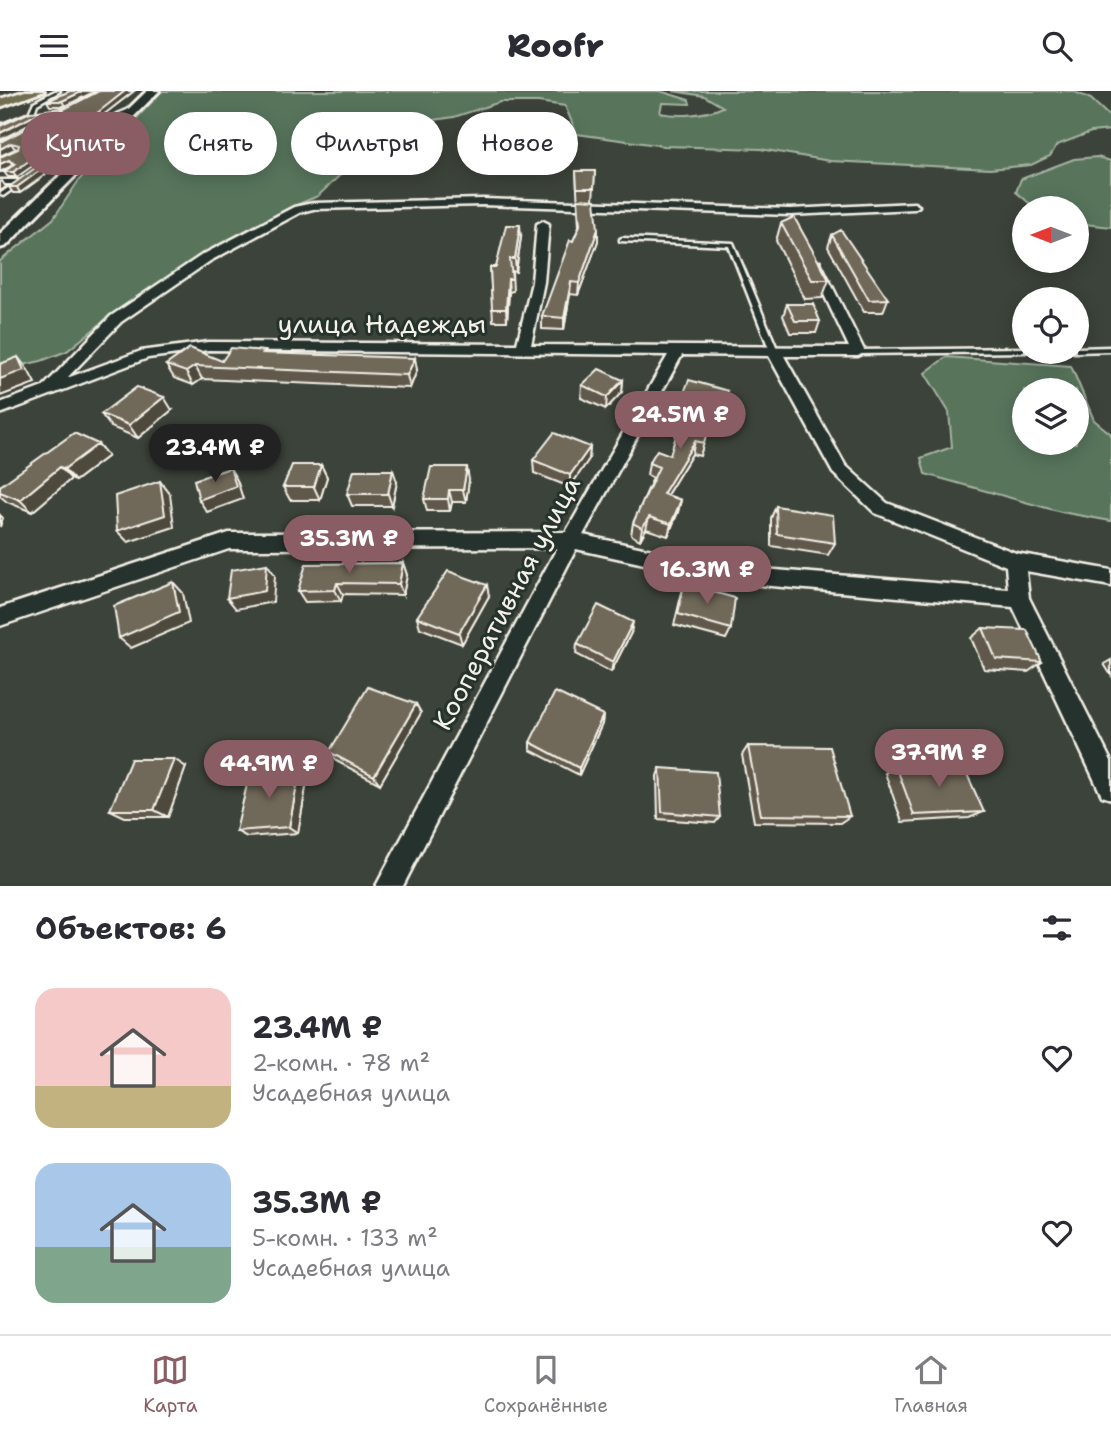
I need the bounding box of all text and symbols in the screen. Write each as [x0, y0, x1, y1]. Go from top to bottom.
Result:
text: Roofr [507, 24, 604, 67]
icon: menu [35, 27, 73, 65]
icon: search [1038, 27, 1076, 65]
chip: Купить [21, 112, 150, 175]
chip: Снять [164, 112, 277, 175]
chip: Фильтры [291, 112, 443, 175]
chip: Новое [457, 112, 578, 175]
north arrow [1012, 196, 1088, 273]
map controls [1012, 196, 1089, 455]
button: locate [1012, 287, 1089, 364]
street label: улица Надежды [278, 306, 486, 341]
button: layers [1012, 378, 1089, 455]
pin: 24.5M ₽ [615, 391, 745, 451]
text: 24.5M ₽ [631, 399, 729, 429]
pin: 23.4M ₽ [150, 425, 280, 484]
text: 23.4M ₽ [165, 432, 265, 462]
street label: Кооперативная улица [424, 470, 588, 736]
pin: 35.3M ₽ [284, 515, 414, 575]
text: 35.3M ₽ [299, 523, 399, 553]
pin: 16.3M ₽ [642, 547, 772, 606]
text: 16.3M ₽ [659, 554, 755, 584]
pin: 37.9M ₽ [874, 729, 1004, 789]
text: 37.9M ₽ [891, 737, 987, 767]
pin: 44.9M ₽ [204, 741, 334, 800]
text: 44.9M ₽ [220, 748, 318, 778]
text: Объектов: 6 [35, 908, 227, 949]
icon: filters [1038, 909, 1076, 947]
text: 23.4M ₽ [252, 1007, 383, 1048]
icon: home [91, 1016, 175, 1100]
icon: heart [1038, 1039, 1076, 1077]
text: 2-комн. · 78 m² [252, 1048, 430, 1078]
text: Усадебная улица [252, 1078, 450, 1108]
text: 35.3M ₽ [252, 1182, 382, 1223]
icon: home [91, 1191, 175, 1275]
icon: heart [1038, 1214, 1076, 1252]
text: 5-комн. · 133 m² [252, 1223, 438, 1253]
text: Усадебная улица [252, 1253, 450, 1283]
tab: Карта [143, 1351, 198, 1418]
tab: Сохранённые [484, 1351, 608, 1418]
tab: Главная [894, 1351, 968, 1418]

